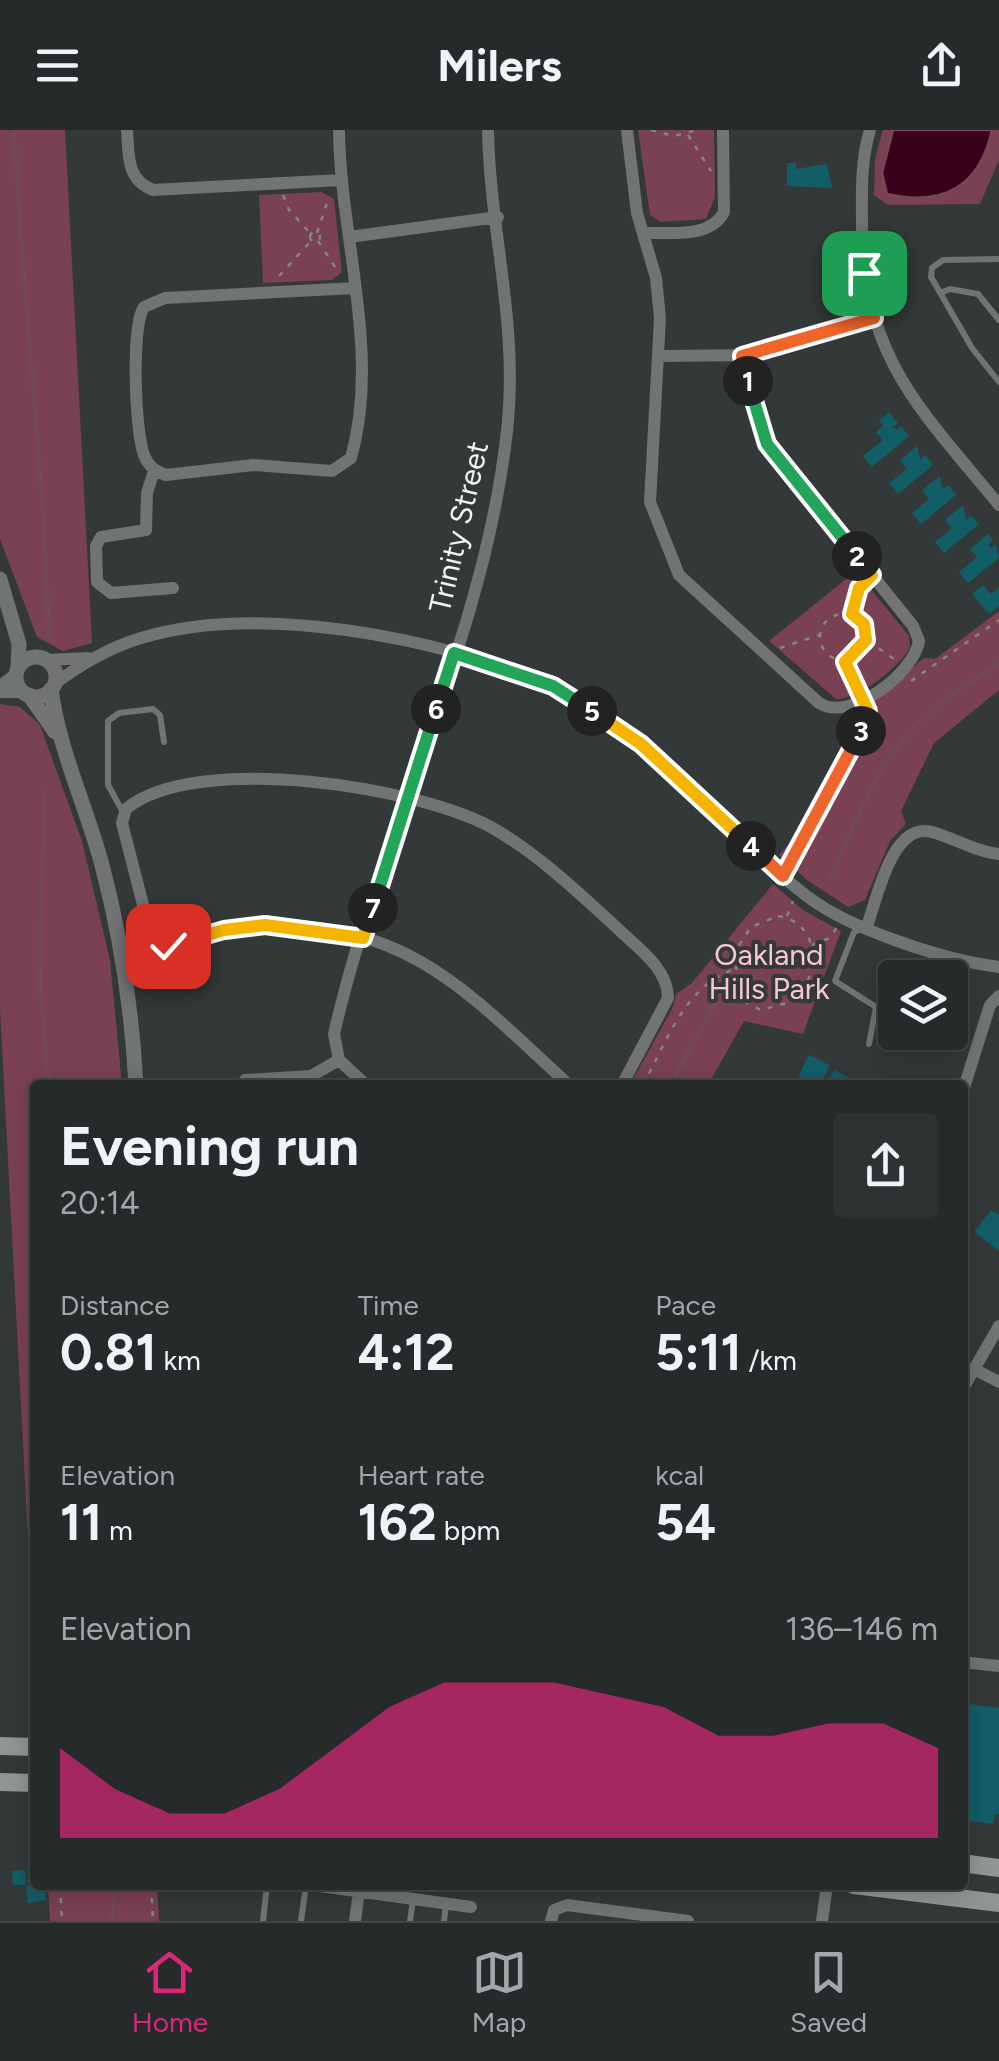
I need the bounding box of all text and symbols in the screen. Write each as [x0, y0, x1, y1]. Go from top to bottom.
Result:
icon: menu [30, 38, 85, 93]
text: Milers [437, 38, 562, 92]
icon: share [914, 38, 969, 93]
pin [822, 231, 907, 316]
icon: arrive [837, 246, 892, 301]
pin: 1 [723, 356, 773, 406]
text: 1 [742, 364, 754, 398]
street label: Trinity Street [421, 438, 496, 616]
pin: 2 [832, 531, 882, 581]
text: 2 [849, 539, 865, 573]
pin: 6 [411, 684, 461, 734]
pin: 5 [567, 686, 617, 736]
text: 6 [428, 692, 444, 726]
text: 5 [584, 694, 600, 728]
pin: 3 [836, 706, 886, 756]
text: 3 [853, 714, 869, 748]
pin: 4 [726, 821, 776, 871]
text: 4 [742, 829, 760, 863]
pin: 7 [348, 883, 398, 933]
text: 7 [365, 891, 381, 925]
pin [126, 904, 211, 989]
icon: check [141, 919, 196, 974]
park label: Oakland Hills Park [708, 936, 830, 1007]
map controls [878, 960, 968, 1050]
button: layers [878, 960, 968, 1050]
text: Evening run [60, 1113, 359, 1179]
button: share [833, 1113, 938, 1218]
text: 20:14 [60, 1184, 140, 1222]
text: Distance [60, 1288, 170, 1322]
text: Time [358, 1288, 419, 1322]
text: Pace [655, 1288, 716, 1322]
text: 0.81 [60, 1322, 157, 1383]
text: 4:12 [358, 1322, 454, 1383]
text: 5:11 [655, 1322, 742, 1383]
text: km [157, 1343, 201, 1377]
text: /km [742, 1343, 797, 1377]
text: Elevation [60, 1458, 175, 1492]
text: Heart rate [358, 1458, 485, 1492]
text: kcal [655, 1458, 704, 1492]
text: 11 [60, 1492, 102, 1553]
text: 162 [358, 1492, 437, 1553]
text: 54 [655, 1492, 716, 1553]
text: m [102, 1513, 133, 1547]
text: bpm [437, 1513, 500, 1547]
text: Elevation [60, 1610, 192, 1648]
text: 136–146 m [785, 1610, 938, 1648]
tab: Home [132, 1945, 208, 2039]
tab: Map [472, 1945, 527, 2039]
tab: Saved [790, 1945, 867, 2039]

